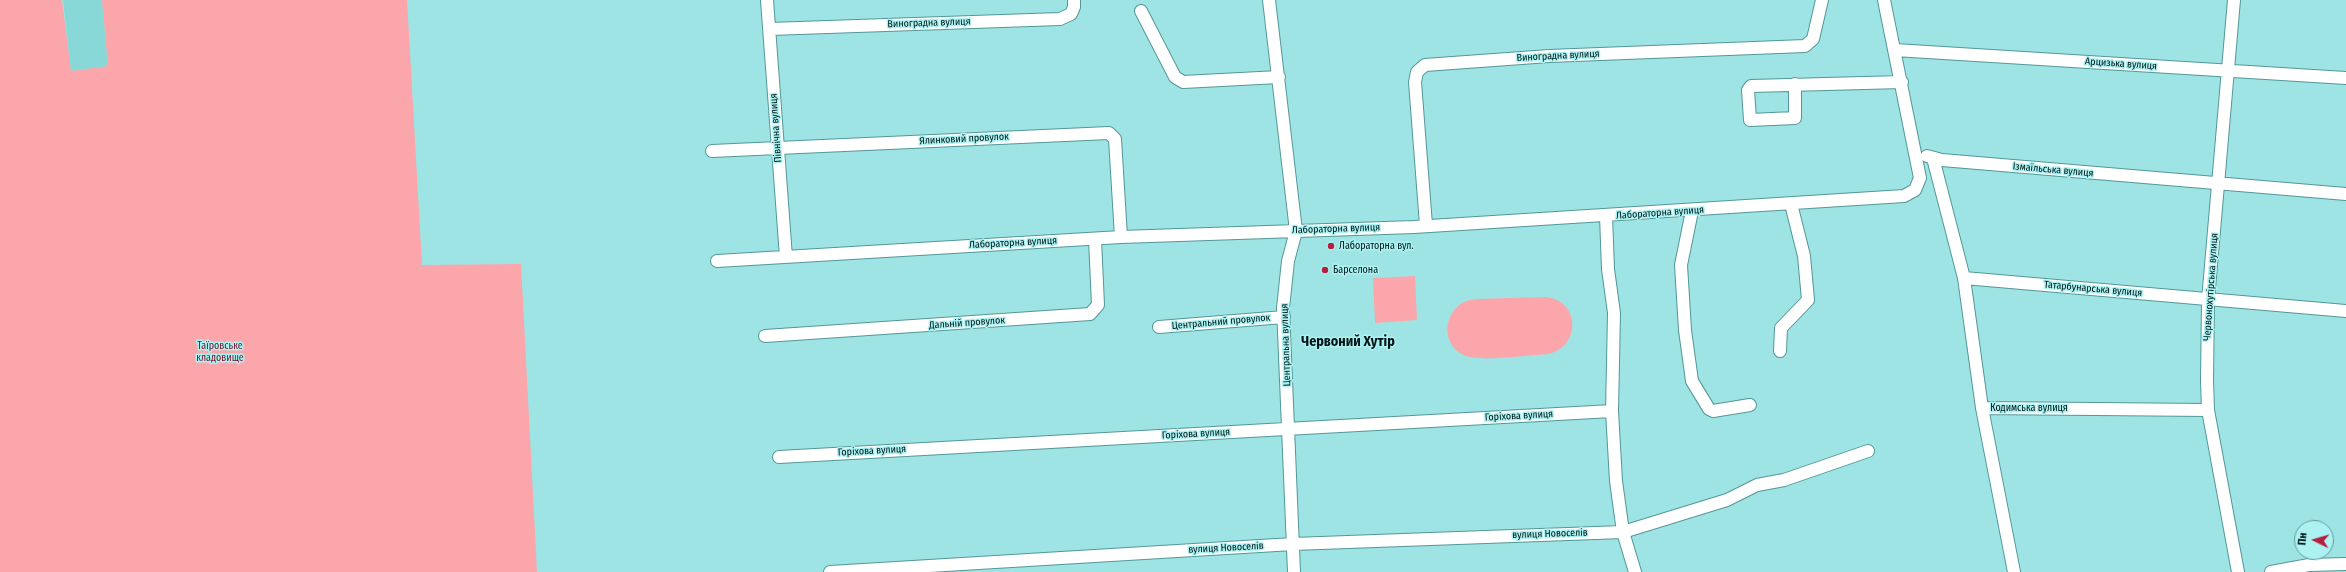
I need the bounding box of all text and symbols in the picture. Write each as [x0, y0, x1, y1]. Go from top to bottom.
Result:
street label: Виноградна вулиця [887, 16, 971, 30]
street label: Виноградна вулиця [1516, 48, 1600, 64]
street label: Арцизька вулиця [2085, 55, 2157, 73]
street label: Північна вулиця [768, 93, 784, 163]
street label: Ялинковий провулок [919, 131, 1009, 147]
street label: Ізмаїльська вулиця [2012, 160, 2094, 180]
street label: Лабораторна вулиця [1616, 204, 1704, 222]
street label: Лабораторна вулиця [1292, 221, 1380, 237]
street label: Червонохутірська вулиця [2201, 233, 2221, 341]
street label: Лабораторна вулиця [969, 235, 1057, 251]
place label: Лабораторна вул. [1339, 240, 1414, 252]
marker: Лабораторна вул. [1326, 241, 1336, 251]
place label: Барселона [1333, 264, 1378, 276]
marker: Барселона [1320, 265, 1330, 275]
street label: Татарбунарська вулиця [2043, 279, 2143, 299]
street label: Центральна вулиця [1279, 303, 1293, 387]
street label: Центральний провулок [1171, 312, 1271, 332]
street label: Дальній провулок [929, 314, 1005, 332]
district label: Червоний Хутір [1301, 334, 1395, 350]
park label: Таїровське кладовище [196, 340, 244, 364]
street label: Кодимська вулиця [1990, 402, 2068, 414]
street label: Горіхова вулиця [1485, 408, 1553, 424]
street label: Горіхова вулиця [1162, 426, 1230, 442]
street label: Горіхова вулиця [838, 443, 906, 459]
north arrow [2294, 520, 2334, 560]
street label: вулиця Новоселів [1512, 527, 1588, 541]
text: Пн [2296, 532, 2310, 546]
street label: вулиця Новоселів [1188, 540, 1264, 556]

